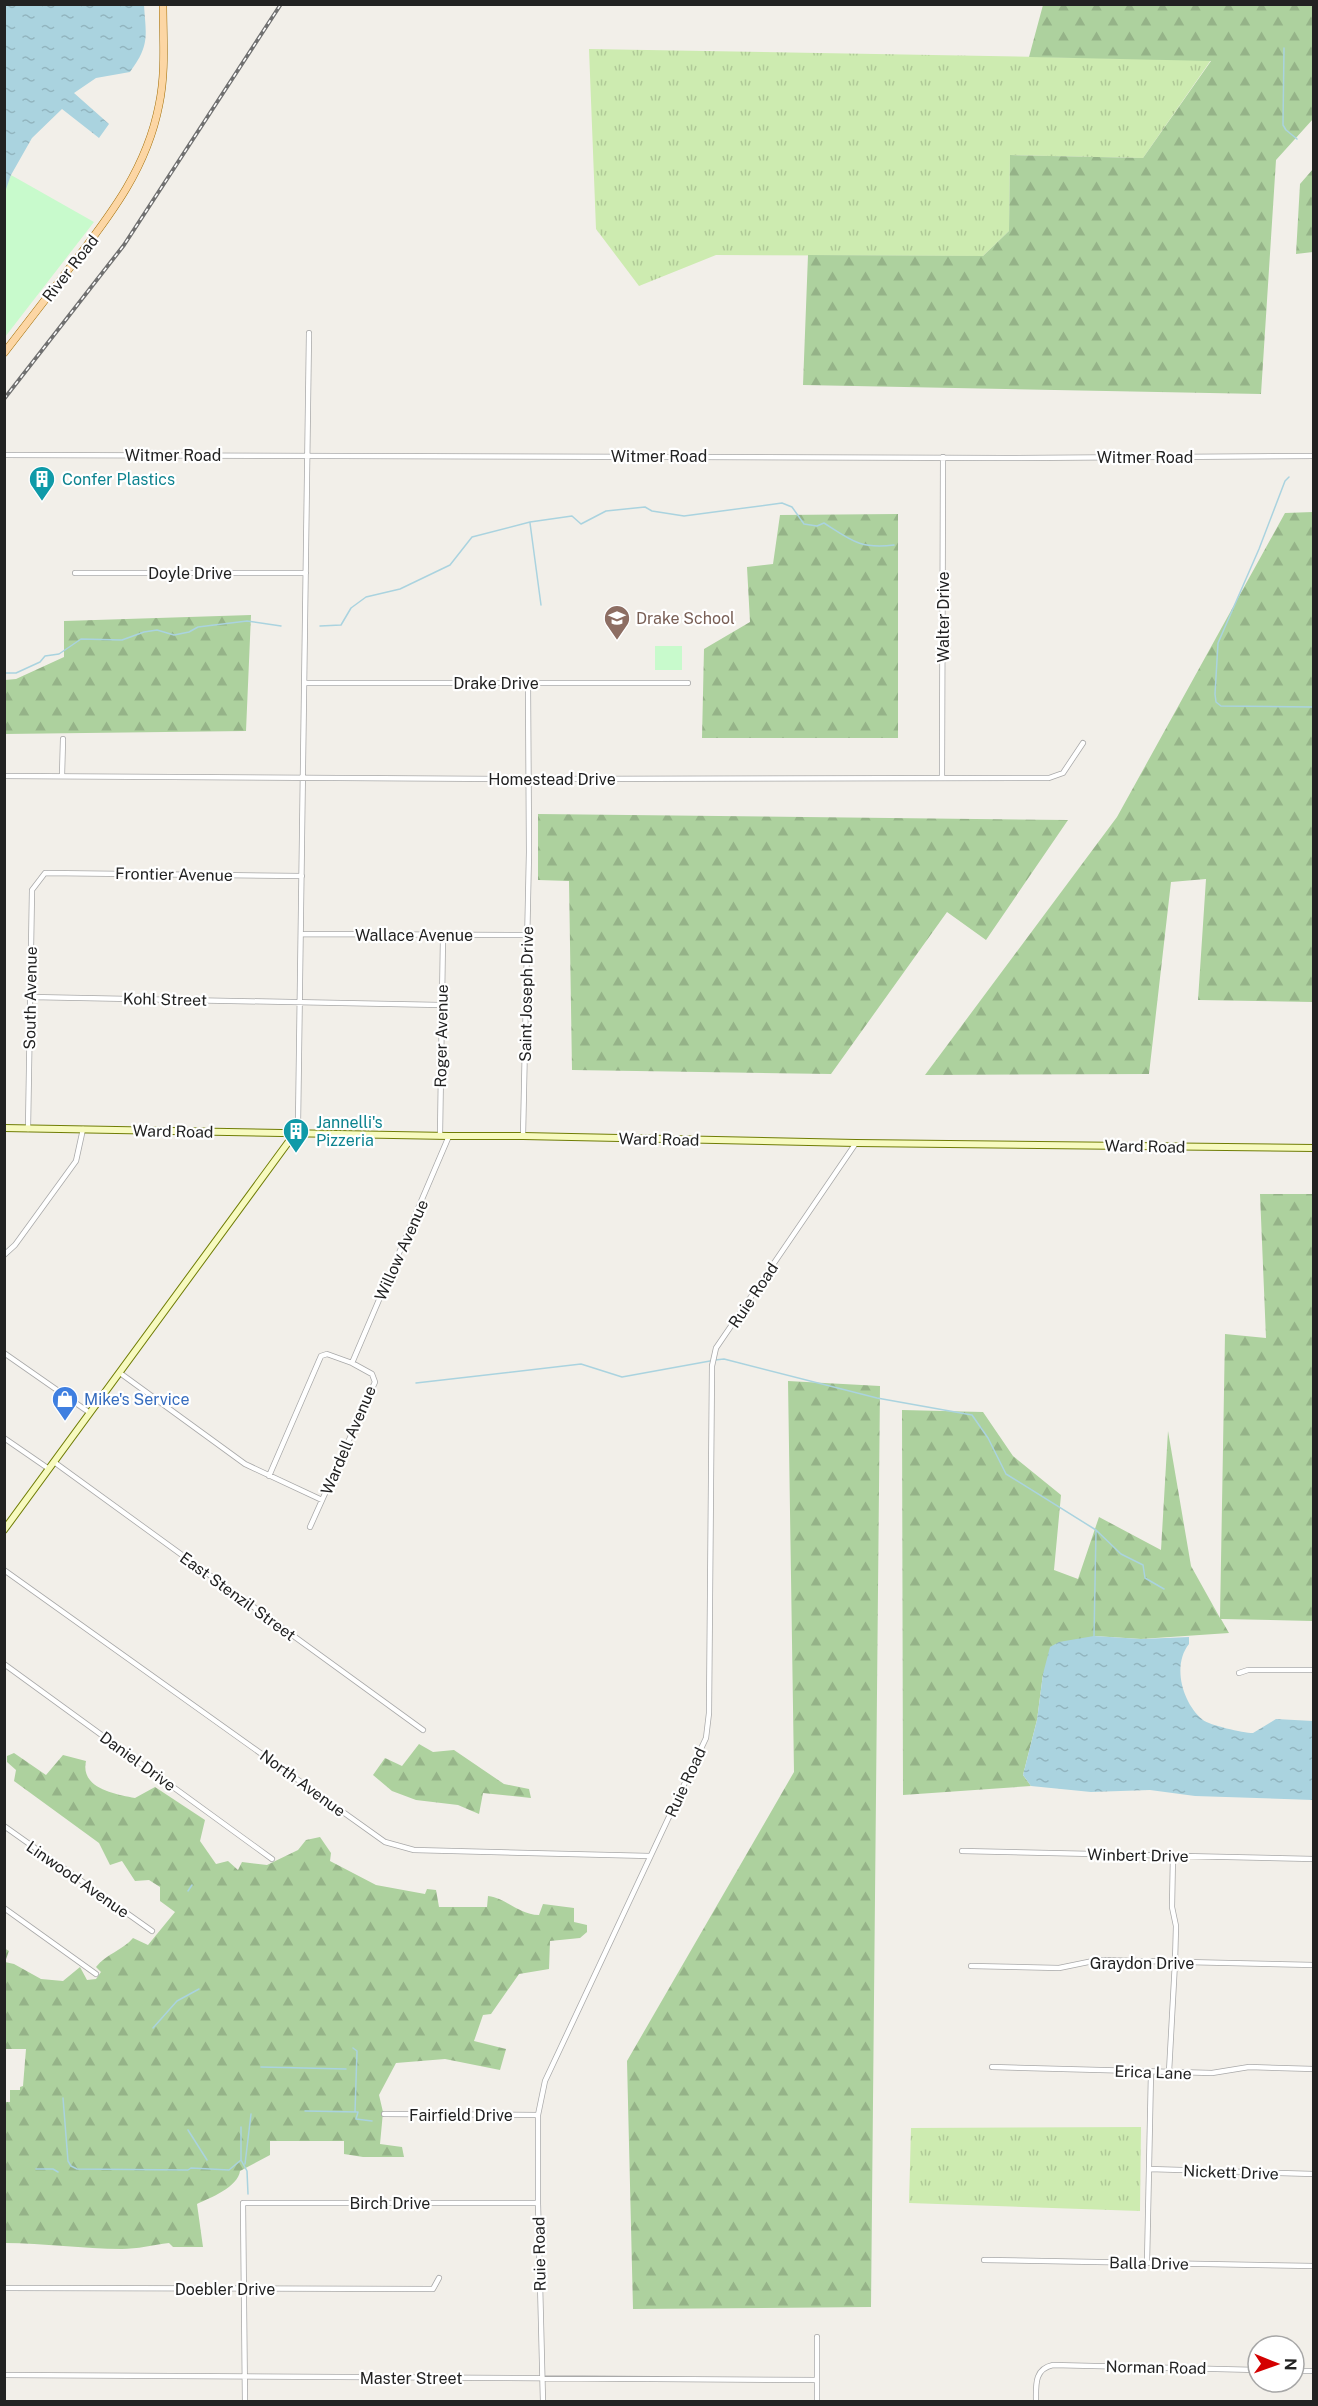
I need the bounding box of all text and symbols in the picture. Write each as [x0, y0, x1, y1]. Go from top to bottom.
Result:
street label: River Road [38, 231, 102, 306]
street label: Witmer Road [125, 446, 221, 465]
street label: Witmer Road [611, 447, 707, 466]
street label: Witmer Road [1097, 448, 1193, 467]
building icon: Confer Plastics [27, 464, 57, 502]
place label: Confer Plastics [62, 470, 175, 489]
street label: Doyle Drive [148, 564, 232, 583]
street label: Walter Drive [934, 571, 953, 663]
school or university icon: Drake School [602, 603, 632, 641]
place label: Drake School [636, 609, 735, 628]
street label: Drake Drive [453, 674, 539, 693]
street label: Homestead Drive [488, 770, 616, 789]
street label: Frontier Avenue [115, 864, 233, 885]
street label: Wallace Avenue [355, 926, 473, 945]
street label: Saint Joseph Drive [516, 926, 537, 1062]
street label: South Avenue [20, 946, 41, 1050]
street label: Roger Avenue [431, 984, 452, 1088]
street label: Kohl Street [123, 989, 207, 1010]
place label: Jannelli's Pizzeria [316, 1113, 383, 1150]
building icon: Jannelli's Pizzeria [281, 1116, 311, 1154]
street label: Ward Road [132, 1121, 214, 1142]
street label: Ward Road [618, 1129, 700, 1150]
street label: Ward Road [1104, 1136, 1186, 1157]
street label: Willow Avenue [371, 1197, 432, 1304]
street label: Ruie Road [725, 1259, 782, 1332]
street label: Wardell Avenue [317, 1383, 380, 1497]
shop icon: Mike's Service [50, 1384, 80, 1422]
place label: Mike's Service [84, 1390, 190, 1409]
street label: East Stenzil Street [176, 1548, 299, 1645]
street label: Daniel Drive [96, 1727, 179, 1795]
street label: Ruie Road [661, 1744, 710, 1820]
street label: North Avenue [256, 1746, 349, 1821]
street label: Linwood Avenue [23, 1837, 133, 1922]
street label: Winbert Drive [1087, 1845, 1189, 1866]
street label: Graydon Drive [1090, 1954, 1194, 1973]
street label: Erica Lane [1114, 2062, 1192, 2083]
street label: Fairfield Drive [409, 2106, 513, 2125]
street label: Nickett Drive [1183, 2161, 1279, 2184]
street label: Birch Drive [350, 2194, 430, 2213]
street label: Ruie Road [529, 2216, 550, 2292]
street label: Balla Drive [1109, 2253, 1189, 2274]
street label: Doebler Drive [175, 2280, 275, 2299]
north arrow [1246, 2334, 1306, 2394]
street label: Norman Road [1105, 2357, 1207, 2378]
text: N [1281, 2358, 1300, 2371]
street label: Master Street [360, 2369, 462, 2388]

